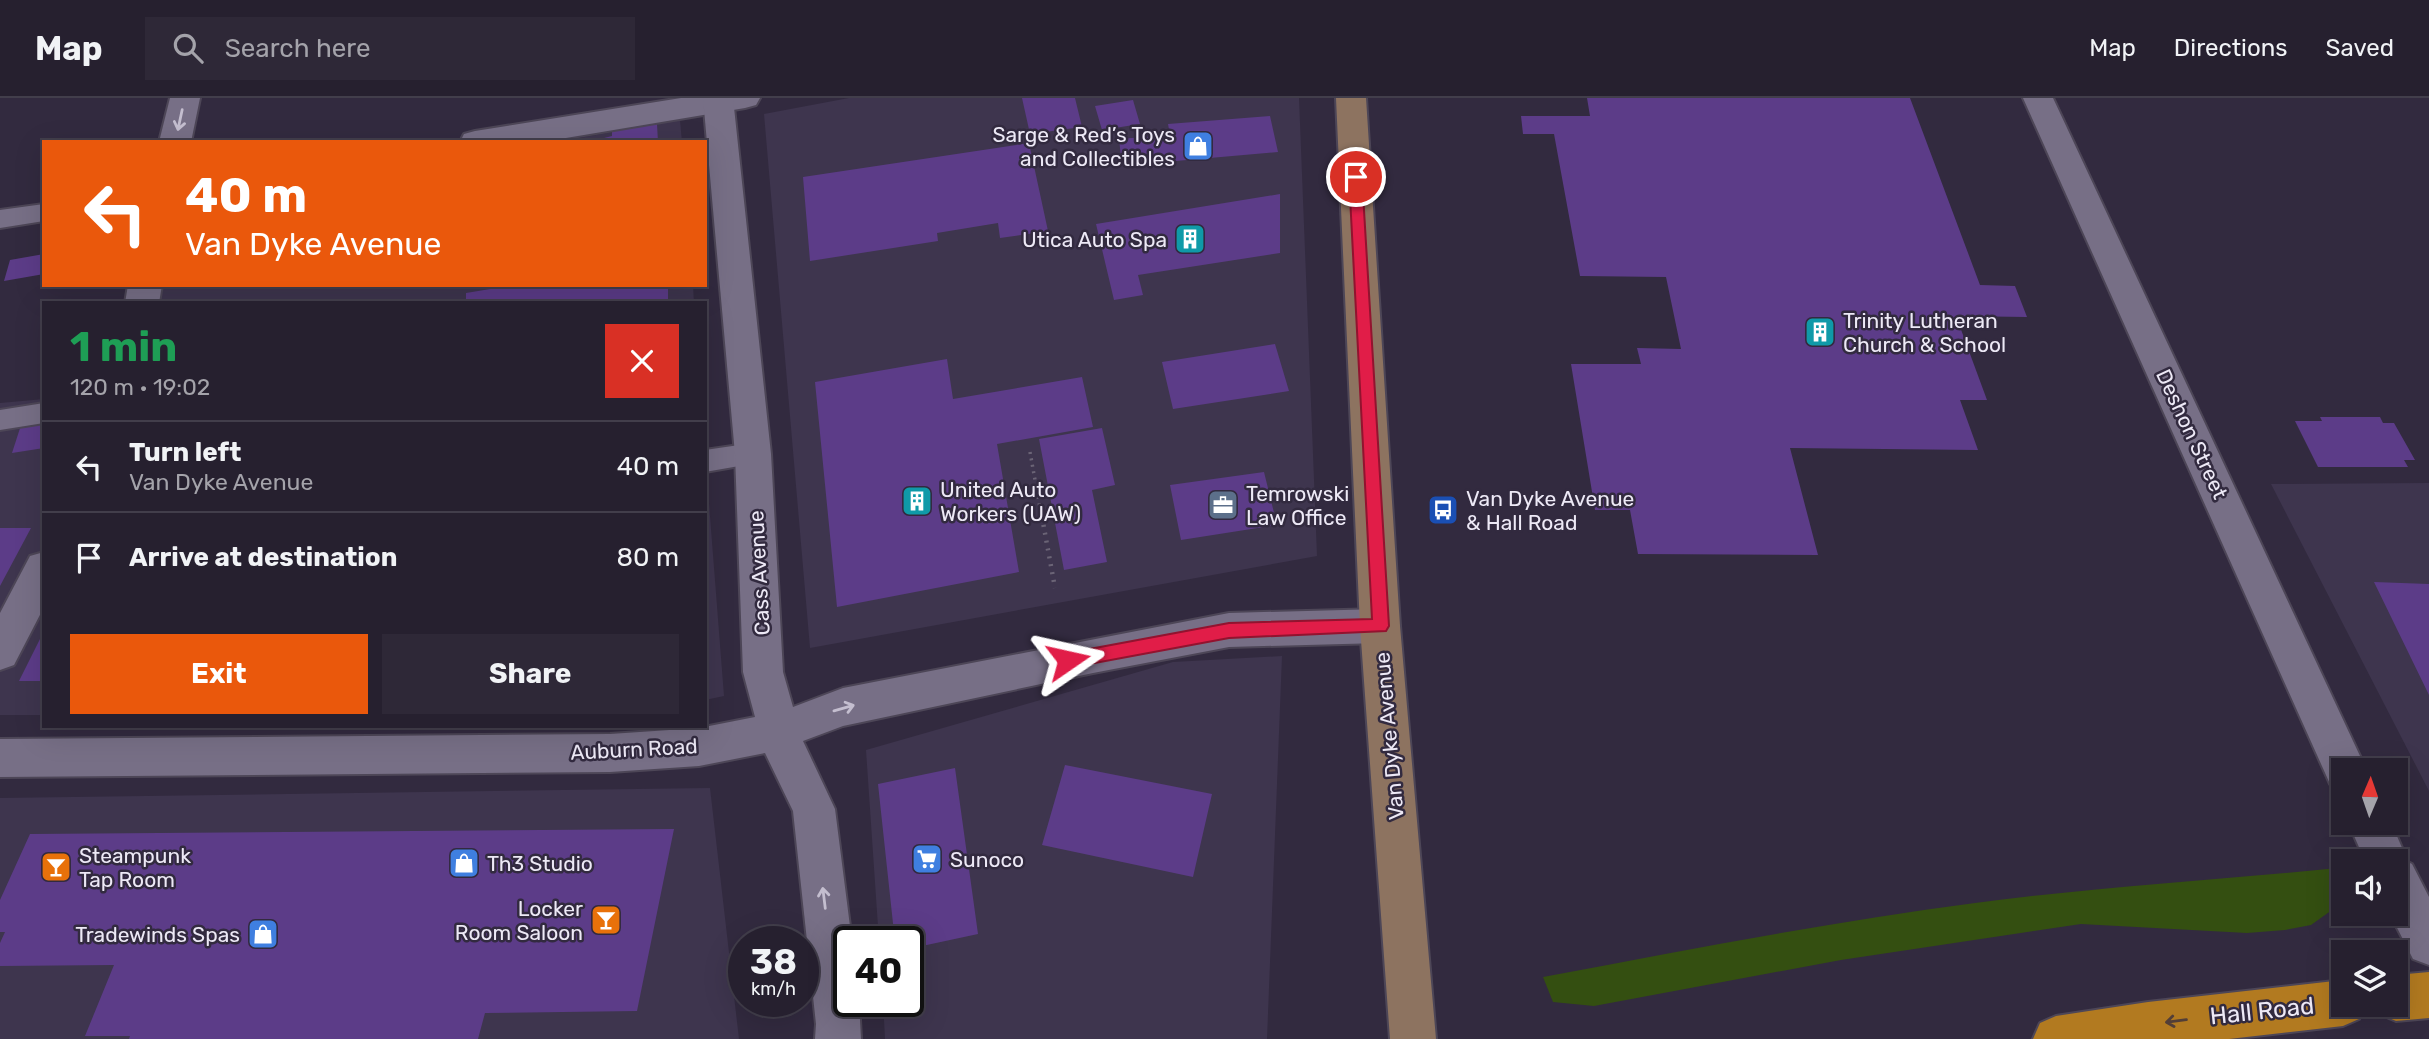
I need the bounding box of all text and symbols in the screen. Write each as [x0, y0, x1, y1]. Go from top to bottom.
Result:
search box [145, 17, 635, 80]
text: Map [35, 29, 103, 68]
icon: search [169, 29, 207, 67]
text: Search here [225, 33, 370, 64]
text: Map [2089, 34, 2136, 62]
text: Directions [2174, 34, 2287, 62]
text: Saved [2325, 34, 2394, 62]
one-way arrow [173, 108, 186, 131]
place label: Sarge & Red’s Toys and Collectibles [992, 122, 1175, 171]
shop icon: Sarge & Red’s Toys and Collectibles [1181, 129, 1215, 163]
pin [1326, 147, 1386, 207]
icon: arrive [1337, 158, 1375, 196]
text: 40 m [185, 166, 307, 224]
icon: left [70, 168, 161, 259]
building icon: Utica Auto Spa [1173, 222, 1207, 256]
text: Van Dyke Avenue [185, 225, 442, 263]
place label: Utica Auto Spa [1022, 227, 1167, 252]
place label: Trinity Lutheran Church & School [1843, 308, 2006, 357]
building icon: Trinity Lutheran Church & School [1803, 315, 1837, 349]
text: 1 min [70, 322, 177, 372]
button: close [605, 324, 679, 398]
street label: Deshon Street [2151, 365, 2233, 503]
text: 120 m · 19:02 [70, 373, 210, 401]
text: Turn left [129, 437, 241, 468]
icon: left [70, 448, 108, 486]
text: 40 m [617, 451, 679, 482]
text: Van Dyke Avenue [129, 468, 313, 496]
place label: United Auto Workers (UAW) [940, 477, 1081, 526]
place label: Temrowski Law Office [1246, 481, 1349, 530]
building icon: United Auto Workers (UAW) [900, 484, 934, 518]
place label: Van Dyke Avenue & Hall Road [1466, 486, 1634, 535]
office icon: Temrowski Law Office [1206, 488, 1240, 522]
bus stop icon: Van Dyke Avenue & Hall Road [1426, 493, 1460, 527]
street label: Cass Avenue [743, 510, 775, 636]
icon: arrive [70, 539, 108, 577]
text: Arrive at destination [129, 542, 397, 573]
text: 80 m [616, 542, 679, 573]
position arrow [1031, 623, 1105, 697]
button: Exit [70, 634, 368, 714]
button: Share [382, 634, 679, 714]
street label: Van Dyke Avenue [1369, 651, 1409, 821]
one-way arrow [833, 701, 855, 714]
street label: Auburn Road [570, 733, 698, 765]
north arrow [2331, 758, 2408, 835]
map controls [2331, 758, 2408, 1017]
supermarket icon: Sunoco [910, 842, 944, 876]
place label: Steampunk Tap Room [79, 843, 191, 892]
shop icon: Th3 Studio [447, 846, 481, 880]
place label: Sunoco [950, 847, 1024, 872]
button: sound [2331, 849, 2408, 926]
bar icon: Steampunk Tap Room [39, 850, 73, 884]
place label: Th3 Studio [487, 851, 593, 876]
one-way arrow [818, 887, 831, 910]
place label: Locker Room Saloon [455, 896, 583, 945]
bar icon: Locker Room Saloon [589, 903, 623, 937]
shop icon: Tradewinds Spas [246, 917, 280, 951]
place label: Tradewinds Spas [75, 922, 240, 947]
speed limit sign: 40 [833, 926, 924, 1017]
button: layers [2331, 940, 2408, 1017]
text: 38 [750, 941, 797, 983]
text: km/h [751, 978, 796, 1000]
street label: Hall Road [2208, 992, 2316, 1030]
one-way arrow [2165, 1015, 2188, 1028]

